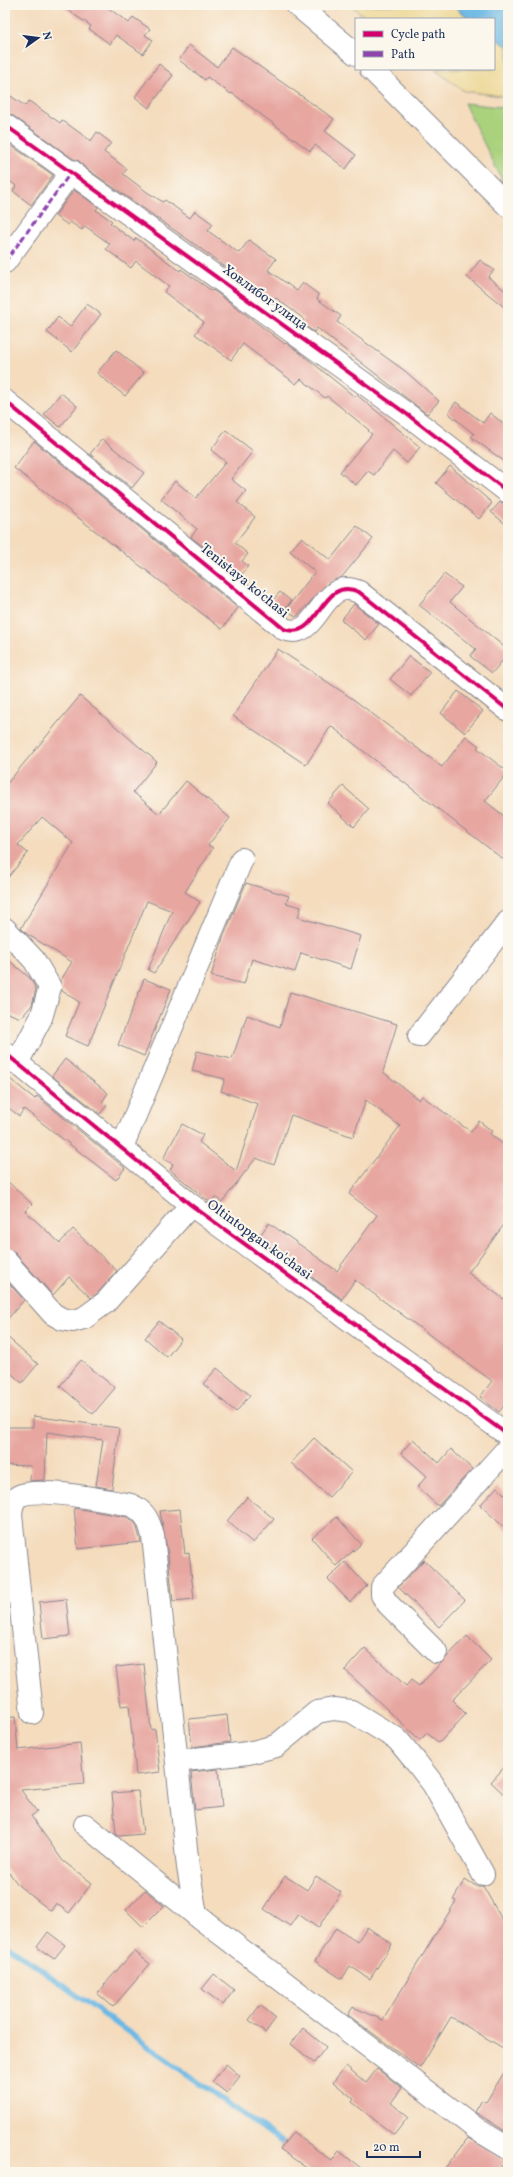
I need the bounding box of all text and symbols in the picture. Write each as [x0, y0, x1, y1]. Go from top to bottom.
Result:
north arrow [18, 18, 58, 58]
legend [355, 18, 495, 70]
text: Cycle path [391, 27, 446, 43]
text: N [38, 30, 54, 42]
text: Path [391, 47, 415, 63]
street label: Ховлибог улица [218, 261, 312, 335]
street label: Tenistaya ko'chasi [196, 539, 292, 623]
street label: Oltintopgan ko'chasi [203, 1196, 315, 1284]
scale bar [367, 2133, 420, 2159]
text: 20 m [373, 2140, 400, 2156]

